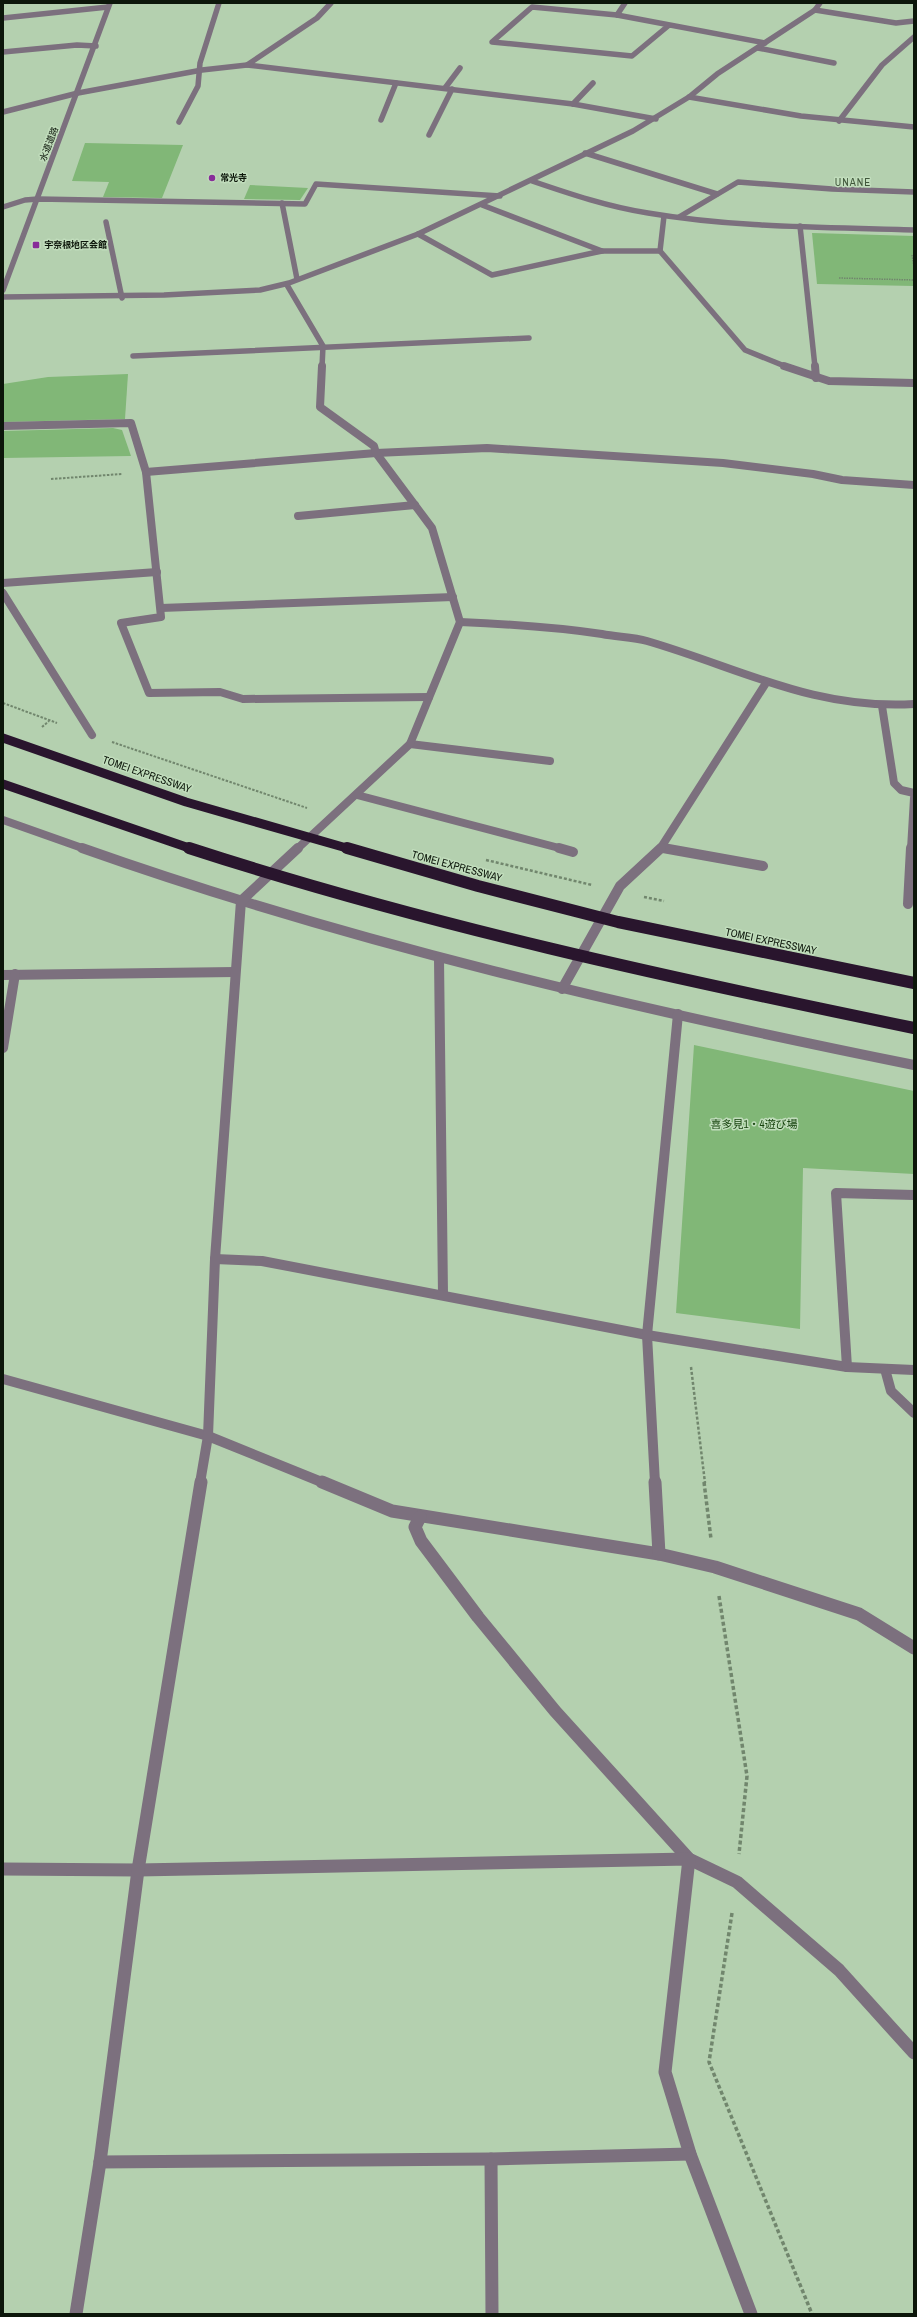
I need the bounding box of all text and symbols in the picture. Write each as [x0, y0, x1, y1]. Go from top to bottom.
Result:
street label: 水道道路 [37, 125, 61, 163]
place label: 常光寺 [220, 172, 247, 184]
marker: 常光寺 [207, 173, 217, 183]
district label: UNANE [835, 175, 871, 189]
place label: 宇奈根地区会館 [44, 239, 107, 251]
marker: 宇奈根地区会館 [31, 240, 41, 250]
street label: TOMEI EXPRESSWAY [101, 752, 193, 796]
street label: TOMEI EXPRESSWAY [410, 847, 504, 885]
street label: TOMEI EXPRESSWAY [724, 924, 818, 958]
park label: 喜多見1・4遊び場 [710, 1117, 798, 1131]

